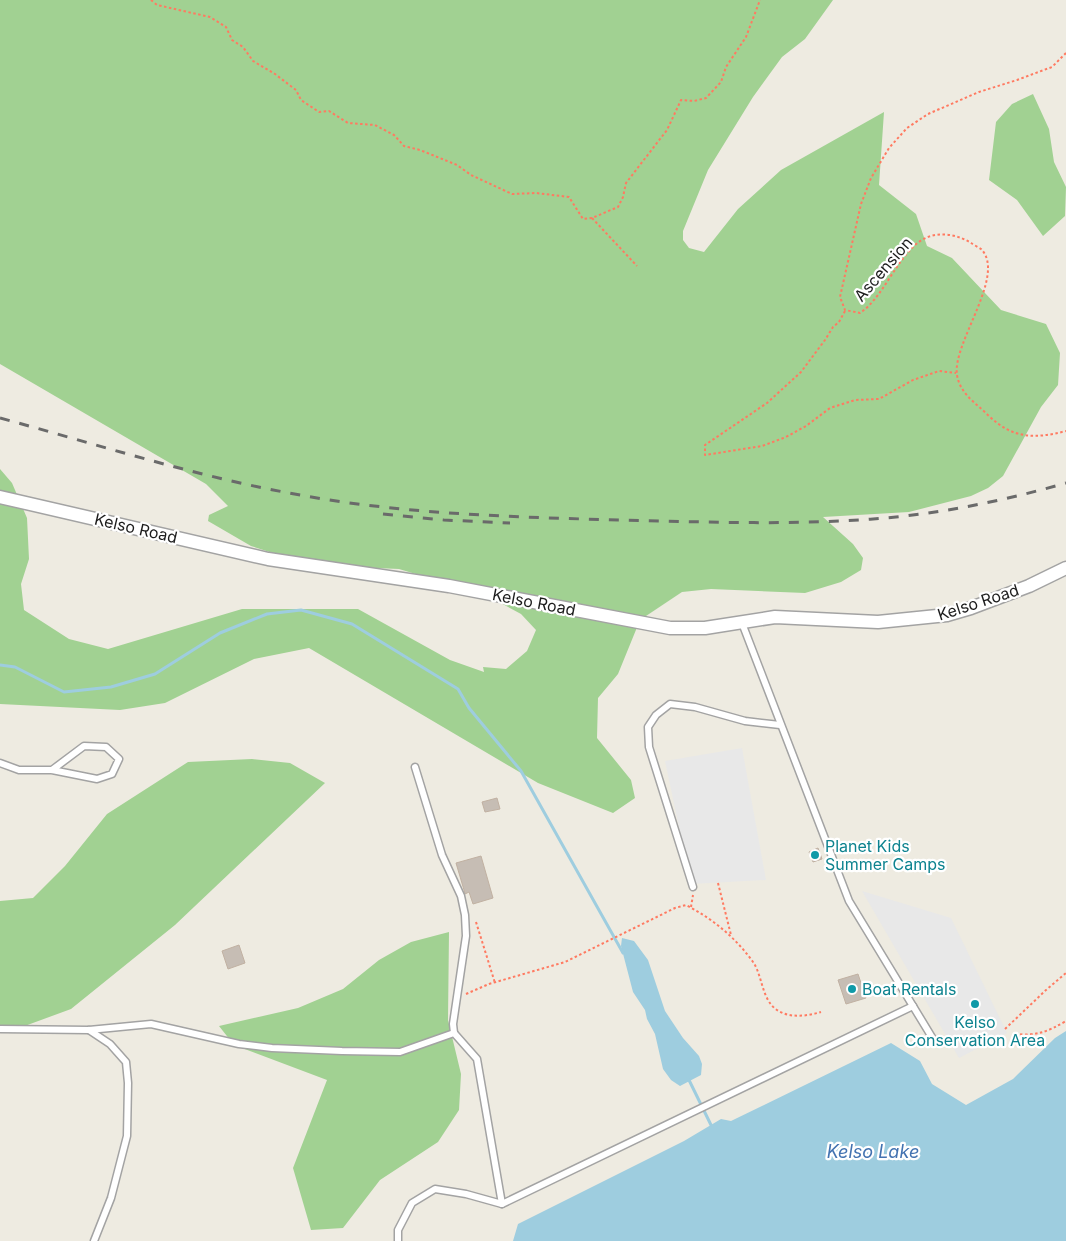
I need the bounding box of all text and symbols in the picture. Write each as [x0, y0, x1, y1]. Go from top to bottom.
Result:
street label: Ascension [850, 233, 916, 305]
street label: Kelso Road [93, 509, 179, 547]
street label: Kelso Road [935, 579, 1021, 625]
street label: Kelso Road [491, 584, 577, 620]
place label: Planet Kids Summer Camps [825, 836, 946, 874]
marker: Planet Kids Summer Camps [809, 849, 821, 861]
place label: Boat Rentals [862, 979, 956, 999]
marker: Boat Rentals [846, 983, 858, 995]
marker: Kelso Conservation Area [969, 998, 981, 1010]
place label: Kelso Conservation Area [905, 1012, 1045, 1050]
water label: Kelso Lake [827, 1141, 919, 1162]

